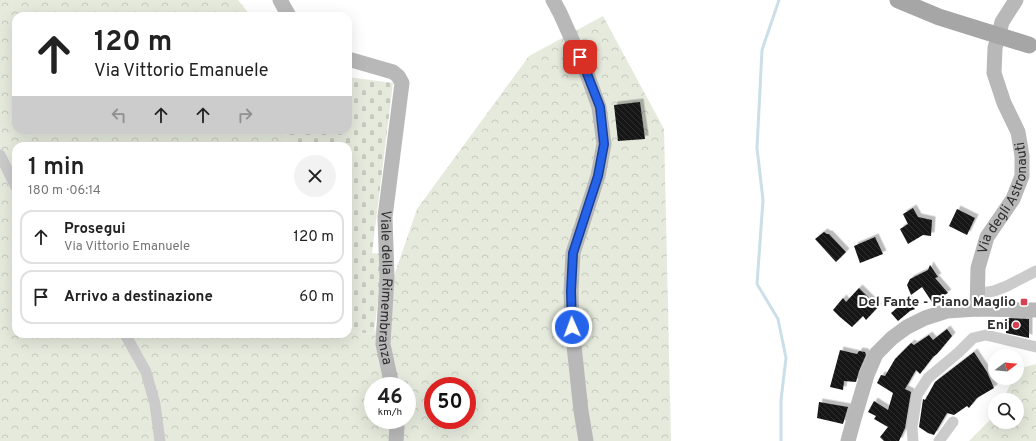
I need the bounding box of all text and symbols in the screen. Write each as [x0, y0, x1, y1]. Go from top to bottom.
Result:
text: 120 m [94, 25, 172, 61]
icon: ahead [28, 28, 80, 80]
pin [563, 40, 597, 74]
icon: arrive [569, 46, 591, 68]
text: Via Vittorio Emanuele [94, 60, 268, 83]
icon: left [108, 104, 130, 126]
icon: ahead [150, 104, 172, 126]
icon: ahead [192, 104, 214, 126]
icon: right [234, 104, 256, 126]
street label: Via degli Astronauti [974, 141, 1031, 256]
text: 1 min [28, 153, 85, 183]
button: close [294, 155, 336, 197]
text: 180 m · 06:14 [28, 183, 101, 199]
street label: Viale della Rimembranza [374, 209, 396, 366]
text: Prosegui [64, 220, 125, 239]
icon: ahead [30, 226, 52, 248]
text: 120 m [293, 228, 334, 247]
text: Via Vittorio Emanuele [64, 239, 190, 255]
icon: arrive [30, 286, 52, 308]
text: Arrivo a destinazione [64, 288, 213, 307]
text: 60 m [299, 288, 334, 307]
place label: Del Fante - Piano Maglio [858, 294, 1016, 311]
marker: Del Fante - Piano Maglio [1019, 297, 1029, 307]
position arrow [551, 306, 593, 348]
place label: Eni [987, 317, 1008, 334]
marker: Eni [1011, 320, 1021, 330]
north arrow [988, 349, 1024, 385]
map controls [988, 349, 1024, 429]
speed limit sign: 50 [424, 377, 476, 429]
text: 46 [377, 385, 403, 411]
button: search [988, 393, 1024, 429]
text: km/h [378, 406, 402, 419]

